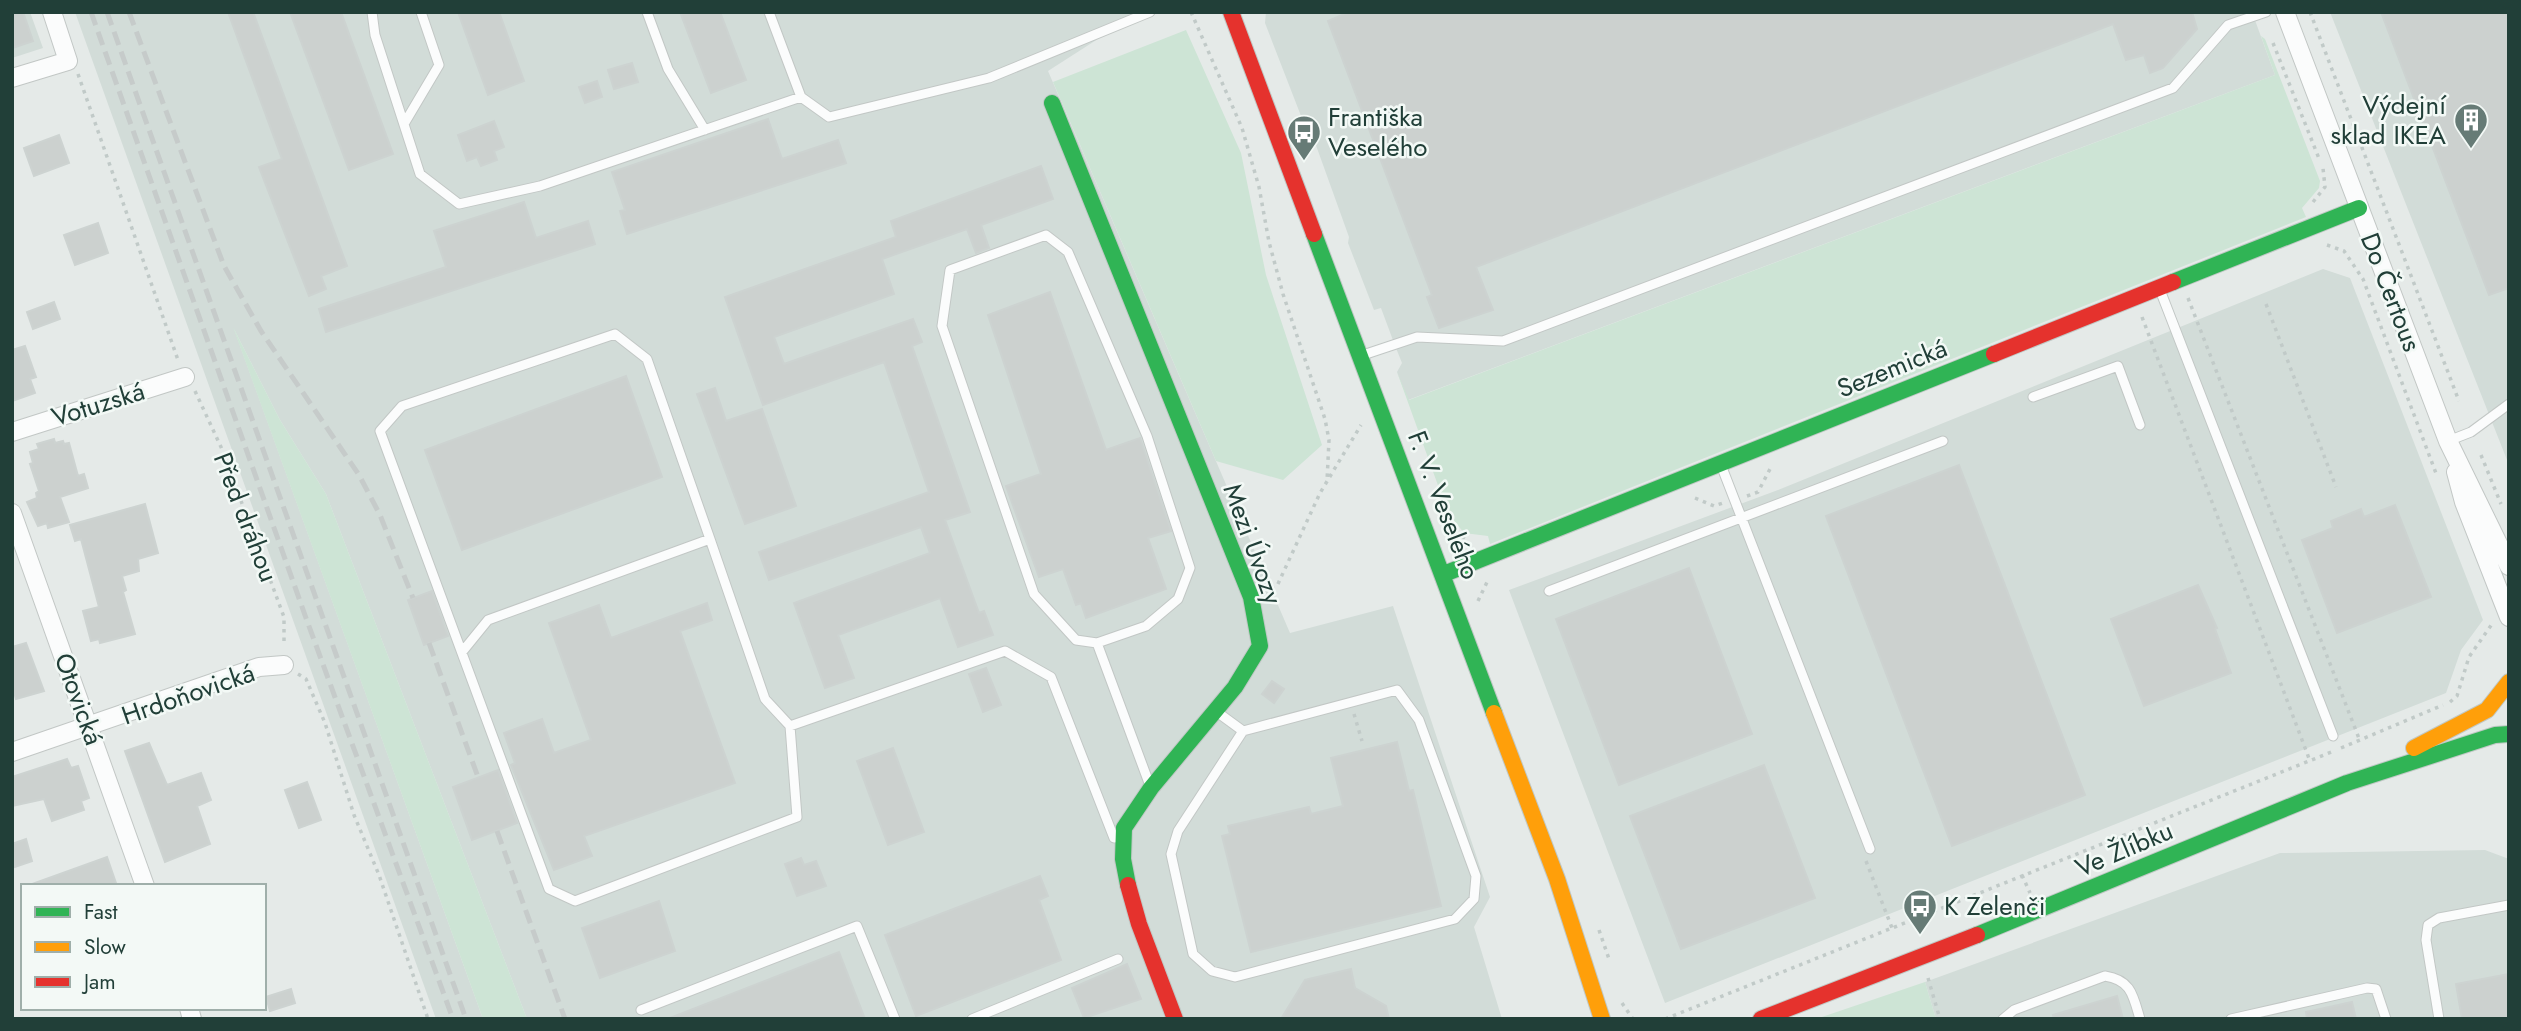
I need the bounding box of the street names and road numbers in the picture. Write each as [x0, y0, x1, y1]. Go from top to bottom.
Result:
street label: Do Čertous [2351, 227, 2431, 357]
street label: Sezemická [1831, 329, 1953, 407]
street label: Votuzská [47, 372, 149, 436]
street label: F. V. Veselého [1398, 425, 1490, 585]
street label: Před dráhou [204, 447, 288, 587]
street label: Mezi Úvozy [1214, 479, 1293, 610]
street label: Otovická [45, 648, 113, 750]
street label: Hrdoňovická [116, 653, 260, 735]
street label: Ve Žlíbku [2069, 811, 2179, 887]

